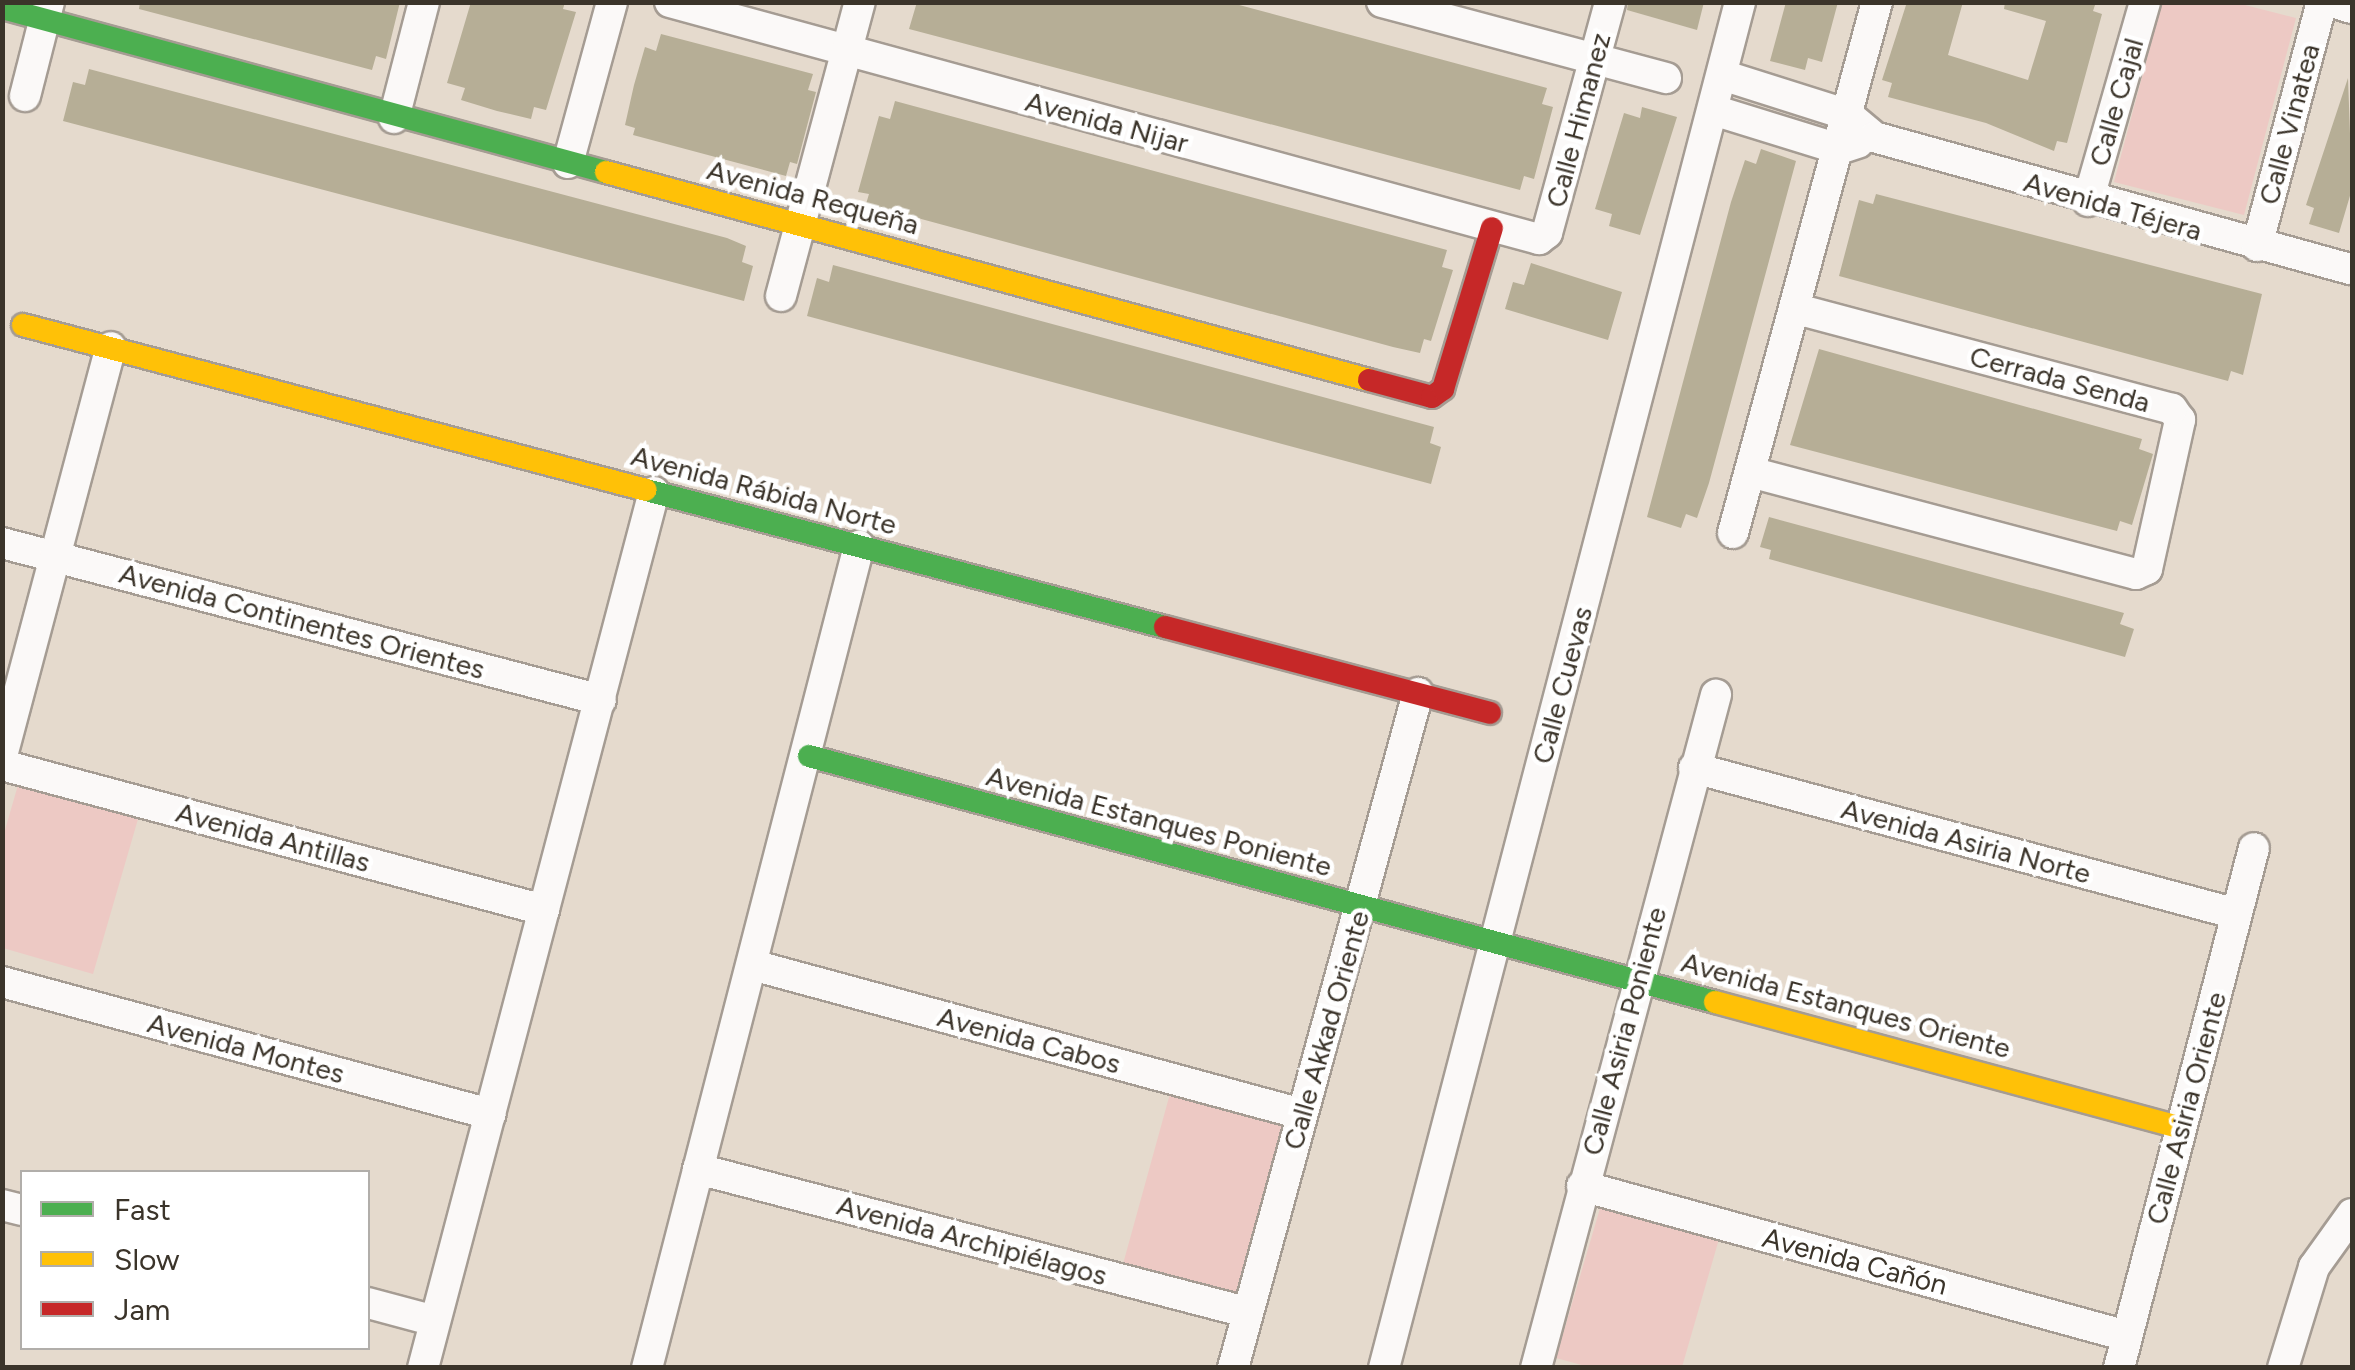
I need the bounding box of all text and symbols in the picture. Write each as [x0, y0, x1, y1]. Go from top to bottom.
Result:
street label: Calle Himanez [1539, 29, 1617, 211]
street label: Calle Cajal [2082, 34, 2150, 170]
street label: Calle Vinatea [2251, 40, 2327, 208]
street label: Avenida Nijar [1022, 84, 1192, 160]
street label: Avenida Requeña [704, 153, 922, 241]
street label: Avenida Téjera [2020, 165, 2206, 247]
street label: Cerrada Senda [1966, 339, 2154, 419]
street label: Avenida Rábida Norte [628, 438, 900, 542]
street label: Avenida Continentes Orientes [116, 556, 488, 686]
street label: Calle Cuevas [1525, 603, 1599, 767]
street label: Avenida Estanques Poniente [983, 759, 1335, 883]
street label: Avenida Asiria Norte [1838, 792, 2094, 890]
street label: Avenida Antillas [172, 795, 374, 879]
street label: Calle Asiria Poniente [1575, 903, 1673, 1159]
street label: Calle Akkad Oriente [1276, 907, 1376, 1153]
street label: Avenida Estanques Oriente [1678, 945, 2014, 1065]
street label: Calle Asiria Oriente [2139, 988, 2233, 1228]
street label: Avenida Cabos [934, 999, 1124, 1081]
street label: Avenida Montes [144, 1006, 348, 1090]
legend [20, 1170, 370, 1350]
street label: Avenida Archipiélagos [833, 1188, 1111, 1292]
text: Fast [114, 1191, 171, 1228]
street label: Avenida Cañón [1759, 1220, 1951, 1302]
text: Slow [114, 1241, 180, 1278]
text: Jam [114, 1291, 170, 1328]

